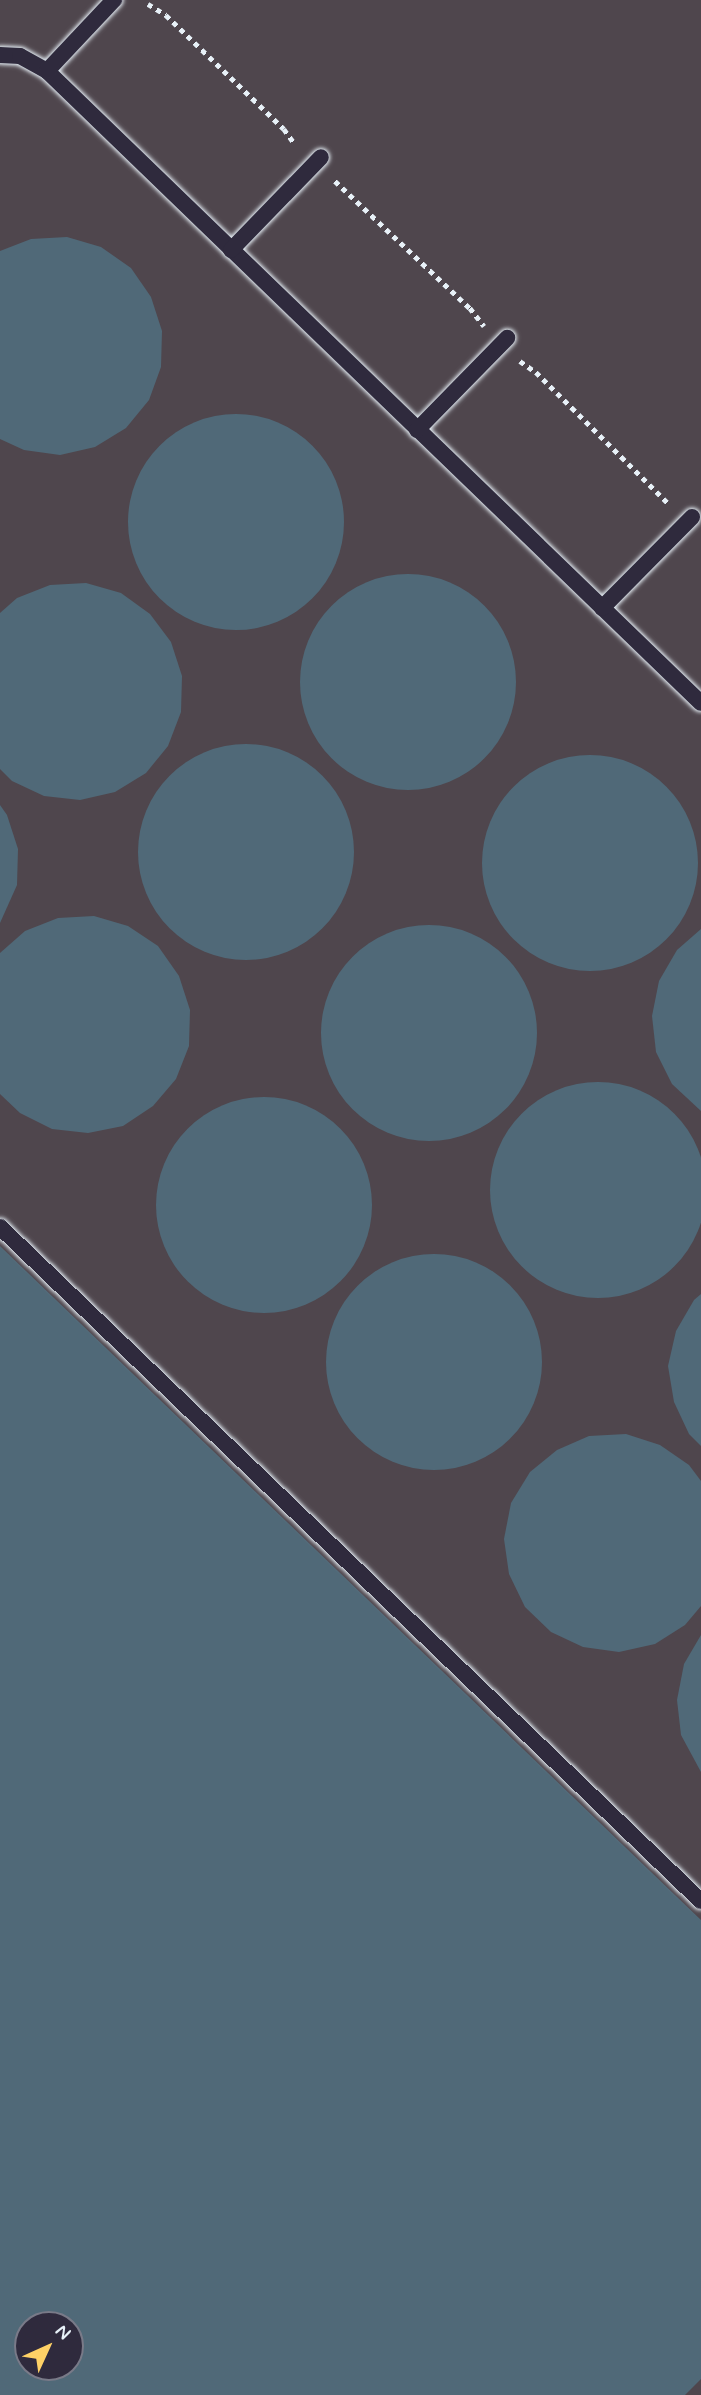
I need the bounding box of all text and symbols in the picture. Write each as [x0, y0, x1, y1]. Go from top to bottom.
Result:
north arrow [14, 2311, 84, 2381]
text: N [49, 2319, 76, 2346]

